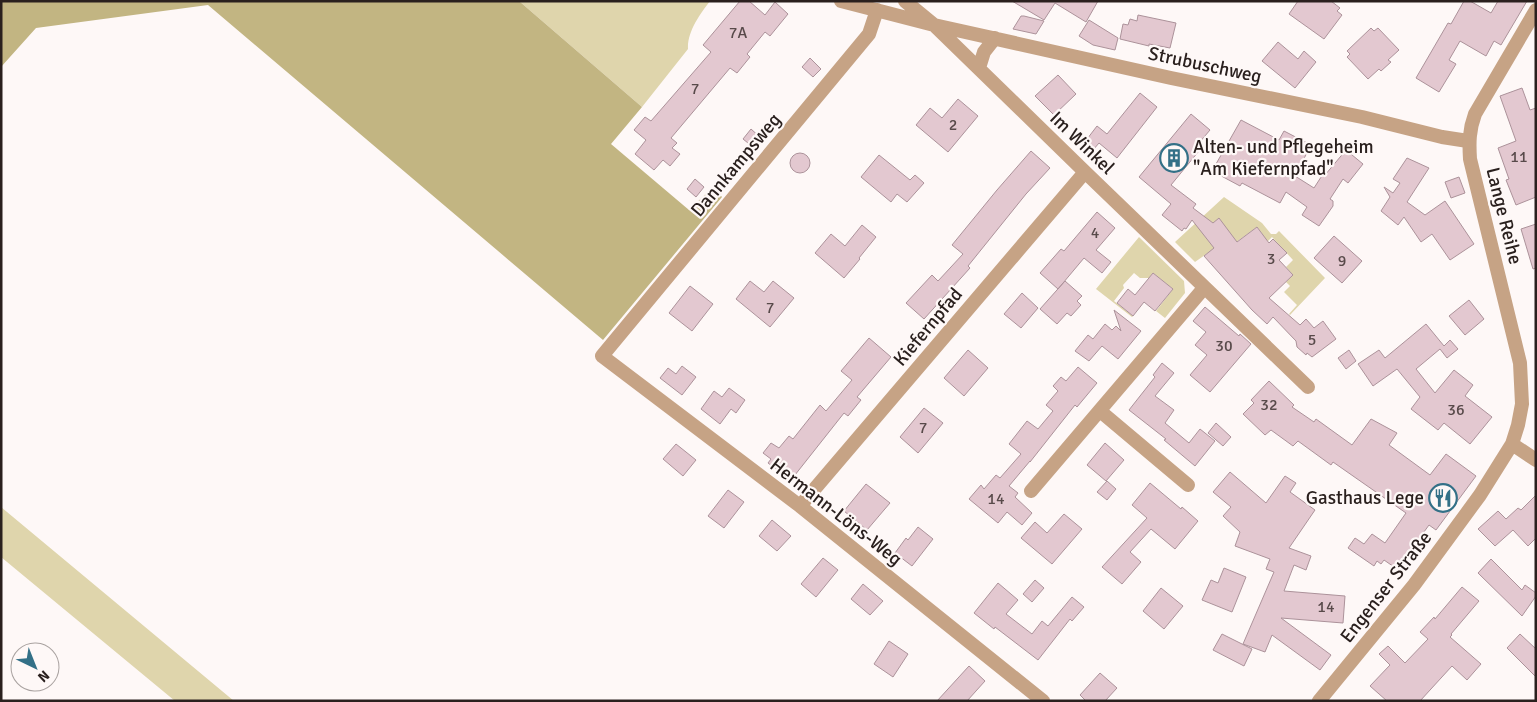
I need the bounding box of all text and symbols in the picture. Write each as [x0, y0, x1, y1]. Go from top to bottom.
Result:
house number: 7A [729, 23, 747, 43]
street label: Strubuschweg [1146, 41, 1264, 89]
house number: 7 [691, 79, 699, 99]
street label: Im Winkel [1045, 106, 1119, 180]
street label: Dannkampsweg [686, 108, 786, 222]
house number: 2 [949, 115, 957, 135]
place label: Alten- und Pflegeheim "Am Kiefernpfad" [1193, 135, 1374, 181]
building icon: Alten- und Pflegeheim "Am Kiefernpfad" [1159, 143, 1189, 173]
house number: 11 [1510, 147, 1528, 167]
street label: Lange Reihe [1480, 165, 1528, 267]
house number: 4 [1091, 223, 1100, 243]
house number: 3 [1267, 249, 1275, 269]
house number: 9 [1338, 251, 1346, 271]
street label: Kiefernpfad [888, 283, 968, 371]
house number: 7 [766, 298, 774, 318]
house number: 5 [1308, 330, 1316, 350]
house number: 30 [1215, 336, 1233, 356]
house number: 32 [1260, 395, 1278, 415]
house number: 36 [1447, 400, 1465, 420]
house number: 7 [919, 418, 927, 438]
street label: Hermann-Löns-Weg [765, 453, 907, 571]
restaurant icon: Gasthaus Lege [1428, 483, 1458, 513]
place label: Gasthaus Lege [1306, 486, 1424, 510]
house number: 14 [987, 489, 1005, 509]
street label: Engenser Straße [1335, 526, 1437, 648]
house number: 14 [1317, 597, 1335, 617]
north arrow [10, 642, 60, 692]
text: N [34, 667, 53, 686]

